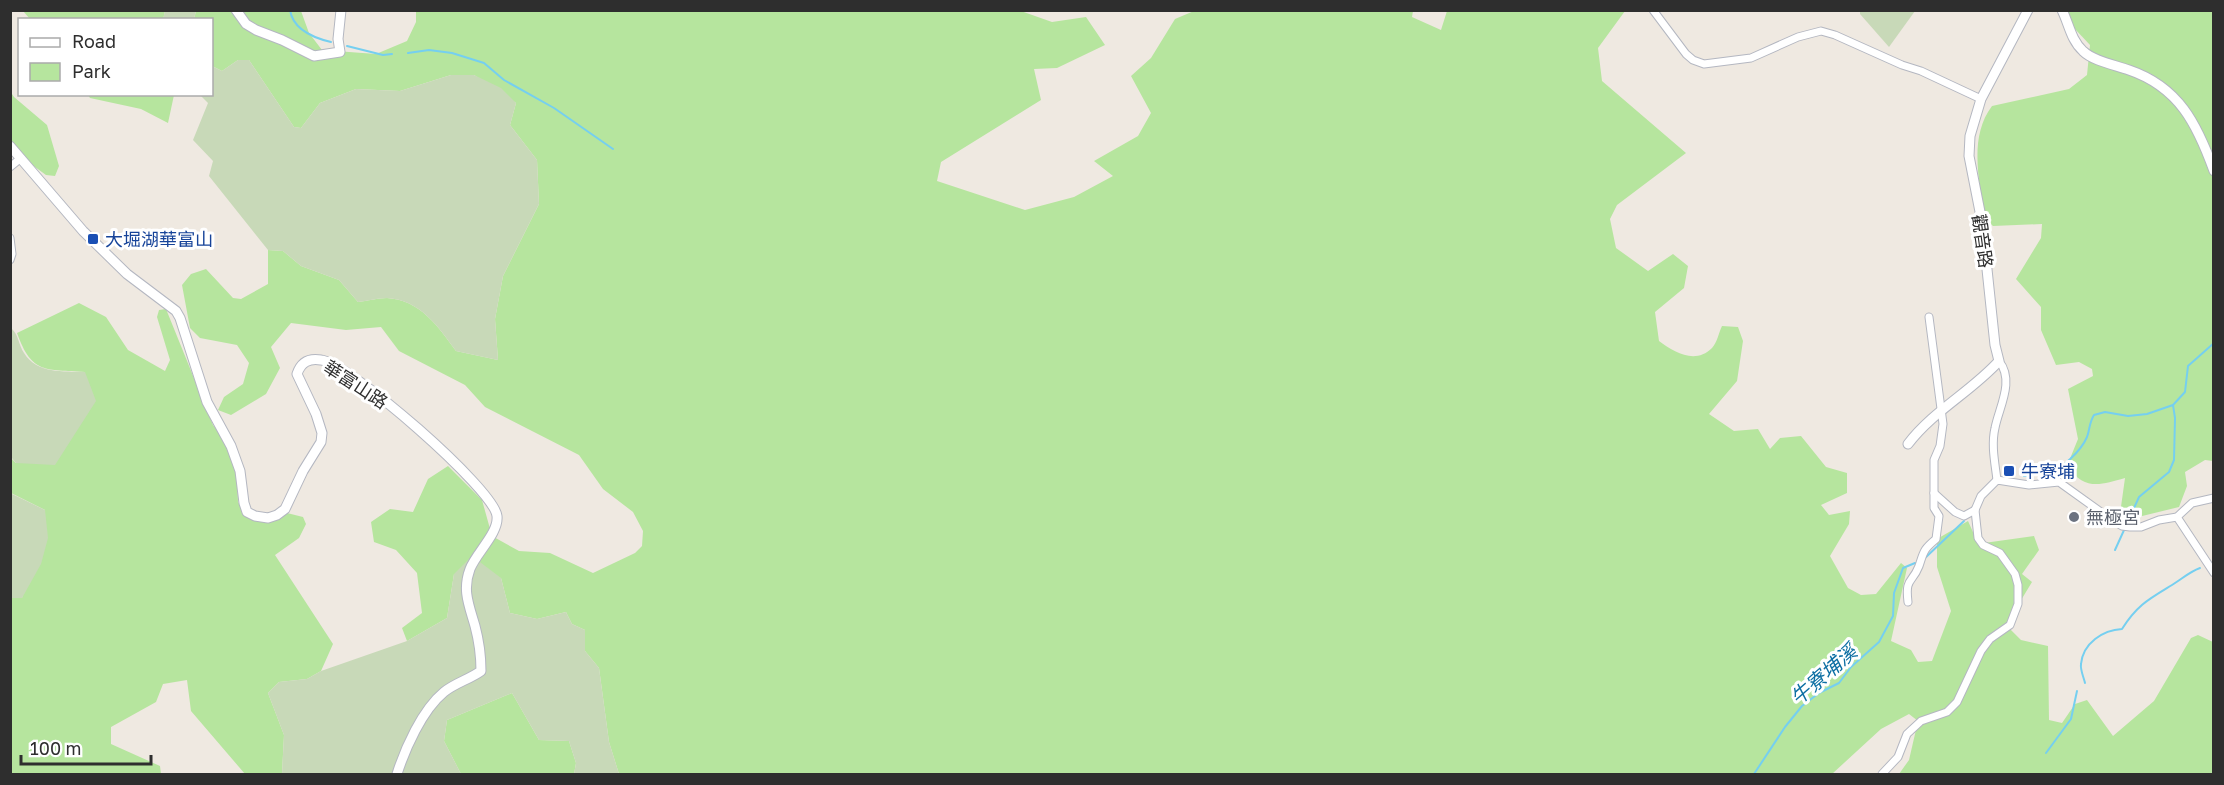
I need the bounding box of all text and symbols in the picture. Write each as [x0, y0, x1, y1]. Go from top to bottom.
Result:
legend [18, 18, 213, 96]
text: Road [72, 30, 116, 52]
text: Park [72, 60, 111, 82]
street label: 觀音路 [1968, 213, 1998, 269]
place label: 大堀湖華富山 [105, 228, 213, 250]
marker: 大堀湖華富山 [86, 232, 100, 246]
street label: 華富山路 [320, 355, 392, 413]
place label: 牛寮埔 [2021, 460, 2075, 482]
marker: 牛寮埔 [2002, 464, 2016, 478]
place label: 無極宮 [2086, 506, 2140, 528]
marker: 無極宮 [2067, 510, 2081, 524]
water label: 牛寮埔溪 [1785, 637, 1863, 709]
scale bar [21, 728, 152, 766]
text: 100 m [30, 737, 81, 759]

